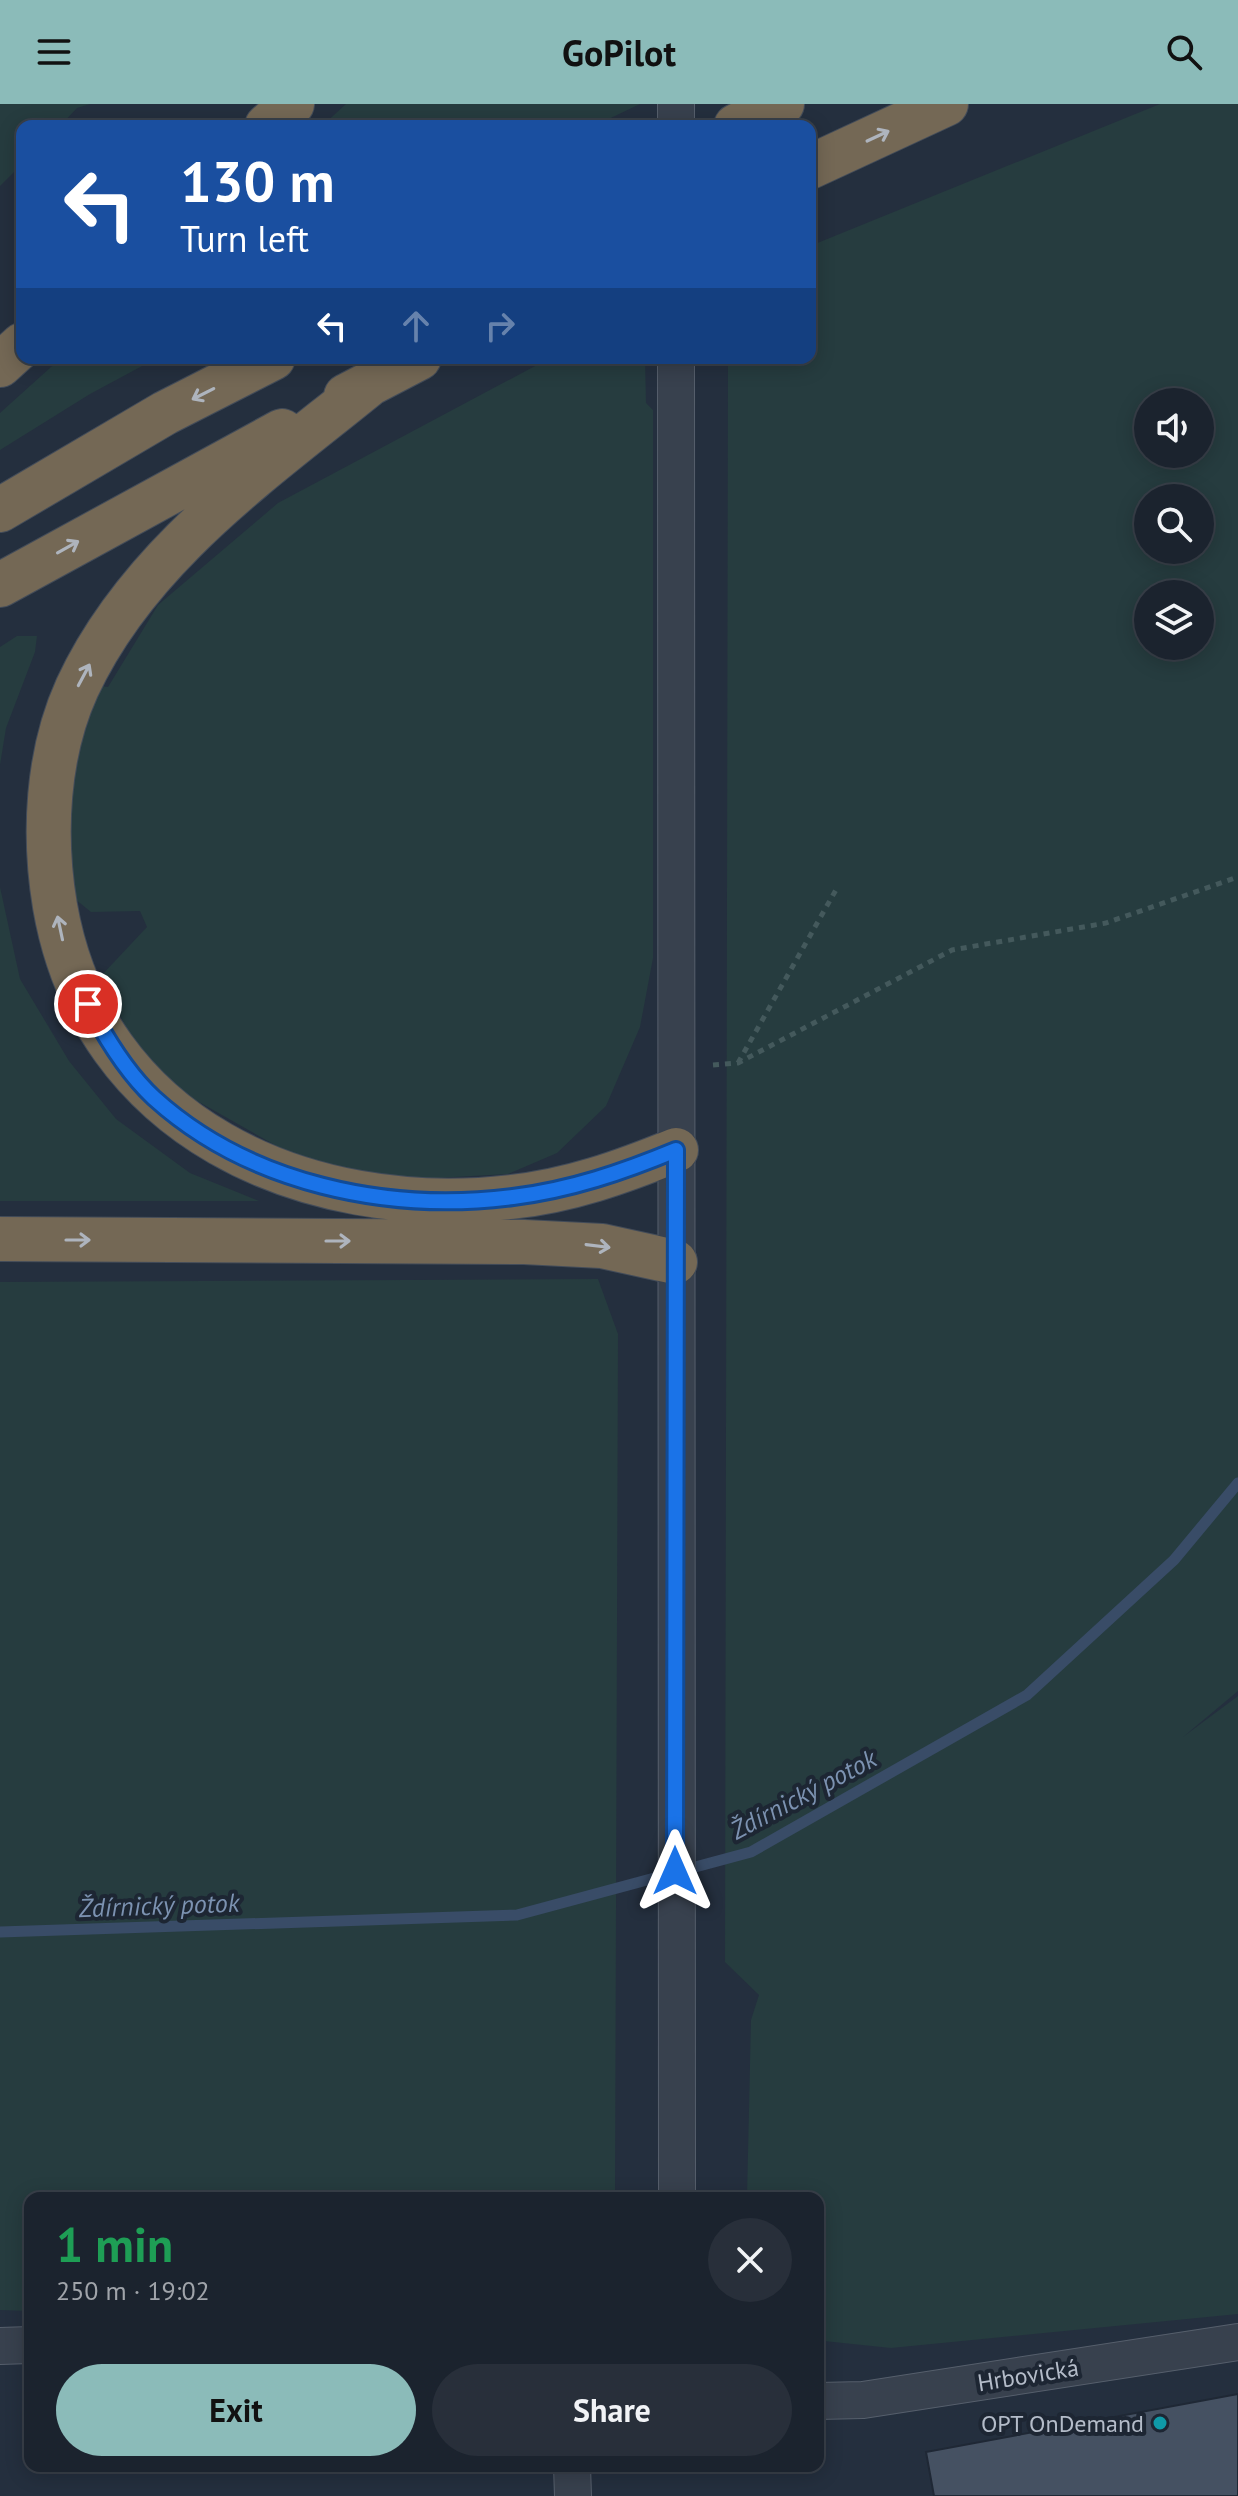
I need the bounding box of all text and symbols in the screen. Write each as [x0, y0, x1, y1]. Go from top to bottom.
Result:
text: GoPilot [562, 29, 676, 76]
icon: menu [32, 30, 76, 74]
icon: search [1162, 30, 1206, 74]
one-way arrow [866, 128, 890, 143]
text: 130 m [180, 145, 335, 217]
icon: left [48, 152, 152, 256]
text: Turn left [180, 215, 309, 262]
icon: left [310, 304, 354, 348]
icon: ahead [394, 304, 438, 348]
icon: right [478, 304, 522, 348]
one-way arrow [192, 386, 216, 402]
map controls [1134, 388, 1214, 660]
button: sound [1134, 388, 1214, 468]
button: search [1134, 484, 1214, 564]
one-way arrow [56, 539, 80, 555]
button: layers [1134, 580, 1214, 660]
one-way arrow [77, 663, 93, 687]
one-way arrow [52, 916, 67, 942]
pin [54, 970, 122, 1038]
icon: arrive [66, 982, 110, 1026]
one-way arrow [64, 1232, 91, 1248]
one-way arrow [324, 1233, 351, 1249]
one-way arrow [584, 1239, 611, 1254]
water label: Ždírnický potok [723, 1741, 883, 1847]
position arrow [633, 1829, 717, 1913]
water label: Ždírnický potok [77, 1886, 241, 1924]
text: 1 min [56, 2213, 173, 2275]
button: close [708, 2218, 792, 2302]
text: 250 m · 19:02 [56, 2274, 210, 2307]
street label: Hrbovická [975, 2352, 1081, 2398]
button: Exit [56, 2364, 416, 2456]
button: Share [432, 2364, 792, 2456]
place label: OPT OnDemand [981, 2408, 1144, 2439]
marker: OPT OnDemand [1151, 2414, 1169, 2432]

